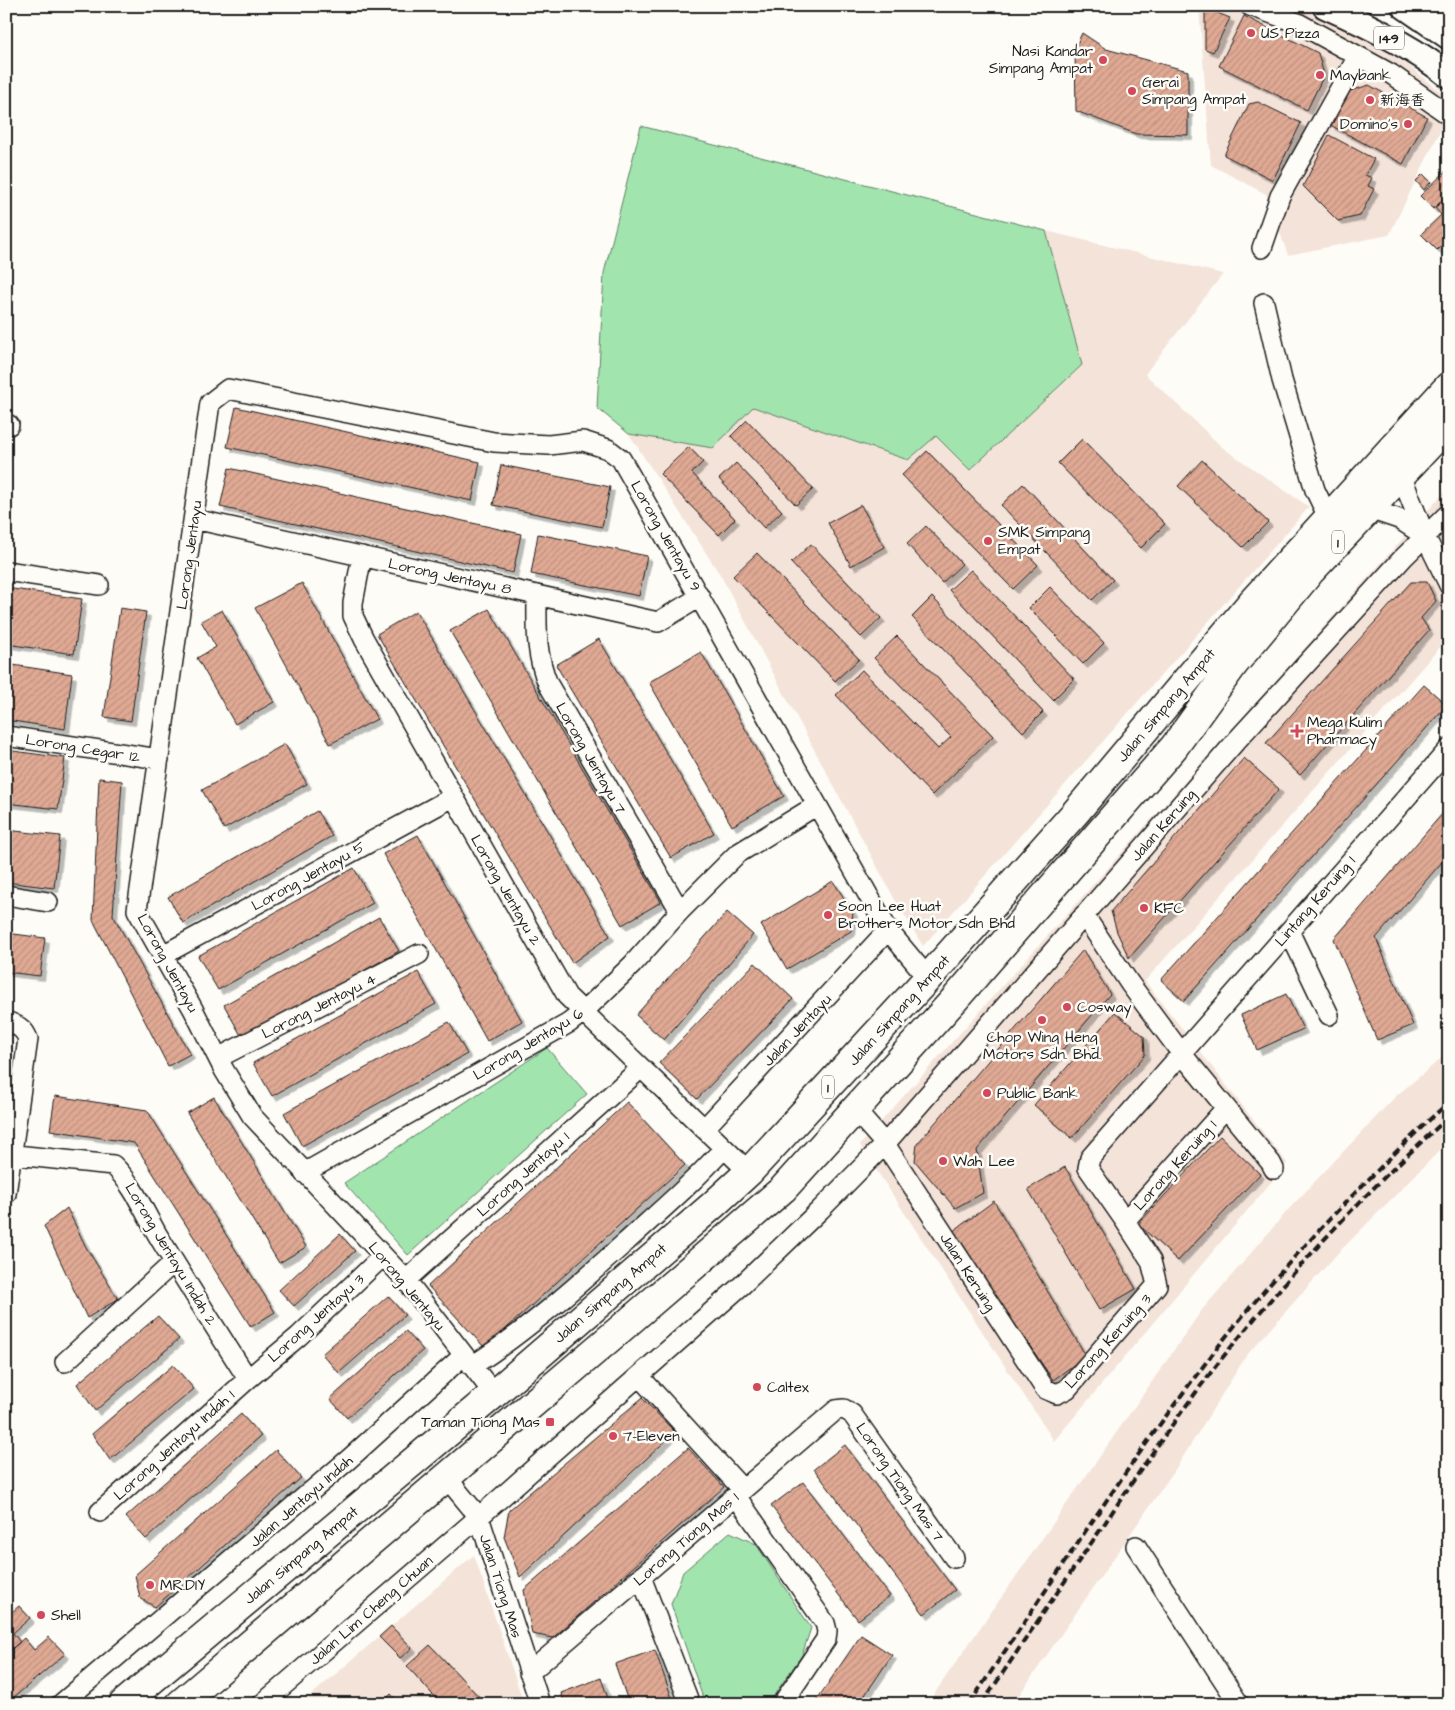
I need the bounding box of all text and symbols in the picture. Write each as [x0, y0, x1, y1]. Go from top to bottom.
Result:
place label: US Pizza [1261, 23, 1320, 44]
road number: 149 [1374, 26, 1404, 49]
marker: US Pizza [1245, 27, 1257, 39]
place label: Nasi Kandar Simpang Ampat [989, 41, 1093, 80]
marker: Nasi Kandar Simpang Ampat [1097, 54, 1109, 66]
place label: Maybank [1330, 65, 1391, 87]
marker: Maybank [1314, 69, 1326, 81]
place label: Gerai Simpang Ampat [1142, 72, 1246, 111]
marker: Gerai Simpang Ampat [1126, 85, 1138, 97]
place label: 新海香 [1380, 90, 1425, 111]
marker: 新海香 [1364, 94, 1376, 106]
place label: Domino's [1340, 114, 1398, 135]
marker: Domino's [1402, 118, 1414, 130]
street label: Lorong Jentayu 9 [624, 477, 706, 596]
street label: Lorong Jentayu [171, 499, 209, 611]
place label: SMK Simpang Empat [998, 522, 1090, 560]
road number: 1 [1332, 530, 1344, 554]
marker: SMK Simpang Empat [982, 535, 994, 547]
street label: Lorong Jentayu 8 [386, 553, 514, 601]
street label: Jalan Simpang Ampat [1112, 644, 1221, 768]
street label: Lorong Jentayu 7 [549, 699, 631, 818]
place label: Mega Kulim Pharmacy [1307, 712, 1382, 751]
marker: Mega Kulim Pharmacy [1291, 725, 1303, 737]
street label: Lorong Cegar 12 [24, 729, 142, 769]
street label: Jalan Keruing [1126, 784, 1202, 867]
street label: Lorong Jentayu 2 [464, 831, 546, 950]
street label: Lorong Jentayu 5 [248, 836, 369, 917]
street label: Lintang Keruing 1 [1270, 852, 1361, 952]
place label: Soon Lee Huat Brothers Motor Sdn Bhd [838, 896, 1015, 934]
place label: KFC [1154, 898, 1184, 919]
marker: KFC [1138, 902, 1150, 914]
marker: Soon Lee Huat Brothers Motor Sdn Bhd [822, 909, 834, 921]
street label: Lorong Jentayu [131, 910, 204, 1017]
street label: Jalan Simpang Ampat [844, 950, 956, 1071]
street label: Lorong Jentayu 4 [258, 968, 381, 1045]
street label: Jalan Jentayu [758, 989, 837, 1072]
place label: Cosway [1077, 997, 1132, 1019]
marker: Cosway [1061, 1001, 1073, 1013]
street label: Lorong Jentayu 6 [469, 1003, 588, 1087]
marker: Chop Wing Heng Motors Sdn. Bhd. [1036, 1014, 1048, 1026]
place label: Chop Wing Heng Motors Sdn. Bhd. [983, 1027, 1101, 1065]
road number: 1 [822, 1076, 834, 1098]
place label: Public Bank [997, 1083, 1078, 1104]
marker: Public Bank [981, 1087, 993, 1099]
street label: Lorong Keruing 1 [1129, 1115, 1223, 1216]
street label: Lorong Jentayu 1 [473, 1127, 575, 1222]
place label: Wah Lee [953, 1151, 1015, 1172]
marker: Wah Lee [937, 1155, 949, 1167]
street label: Lorong Jentayu Indah 2 [119, 1179, 222, 1330]
street label: Jalan Keruing [934, 1229, 1001, 1316]
street label: Lorong Jentayu [362, 1237, 450, 1336]
street label: Jalan Simpang Ampat [549, 1238, 672, 1349]
street label: Lorong Jentayu 3 [263, 1269, 370, 1368]
street label: Lorong Keruing 3 [1060, 1289, 1158, 1394]
place label: Caltex [767, 1377, 810, 1398]
marker: Caltex [751, 1381, 763, 1393]
street label: Lorong Jentayu Indah 1 [109, 1385, 240, 1506]
place label: Taman Tiong Mas [421, 1412, 540, 1434]
marker: Taman Tiong Mas [544, 1416, 556, 1428]
street label: Lorong Tiong Mas 7 [850, 1419, 949, 1547]
place label: 7-Eleven [623, 1426, 680, 1447]
marker: 7-Eleven [607, 1430, 619, 1442]
street label: Jalan Jentayu Indah [245, 1450, 359, 1553]
street label: Lorong Tiong Mas 1 [629, 1488, 744, 1592]
street label: Jalan Simpang Ampat [240, 1501, 364, 1610]
street label: Jalan Tiong Mas [473, 1532, 527, 1641]
street label: Jalan Lim Cheng Chuan [305, 1550, 439, 1671]
place label: MR.DIY [160, 1575, 205, 1596]
marker: MR.DIY [144, 1579, 156, 1591]
place label: Shell [51, 1605, 81, 1626]
marker: Shell [35, 1609, 47, 1621]

